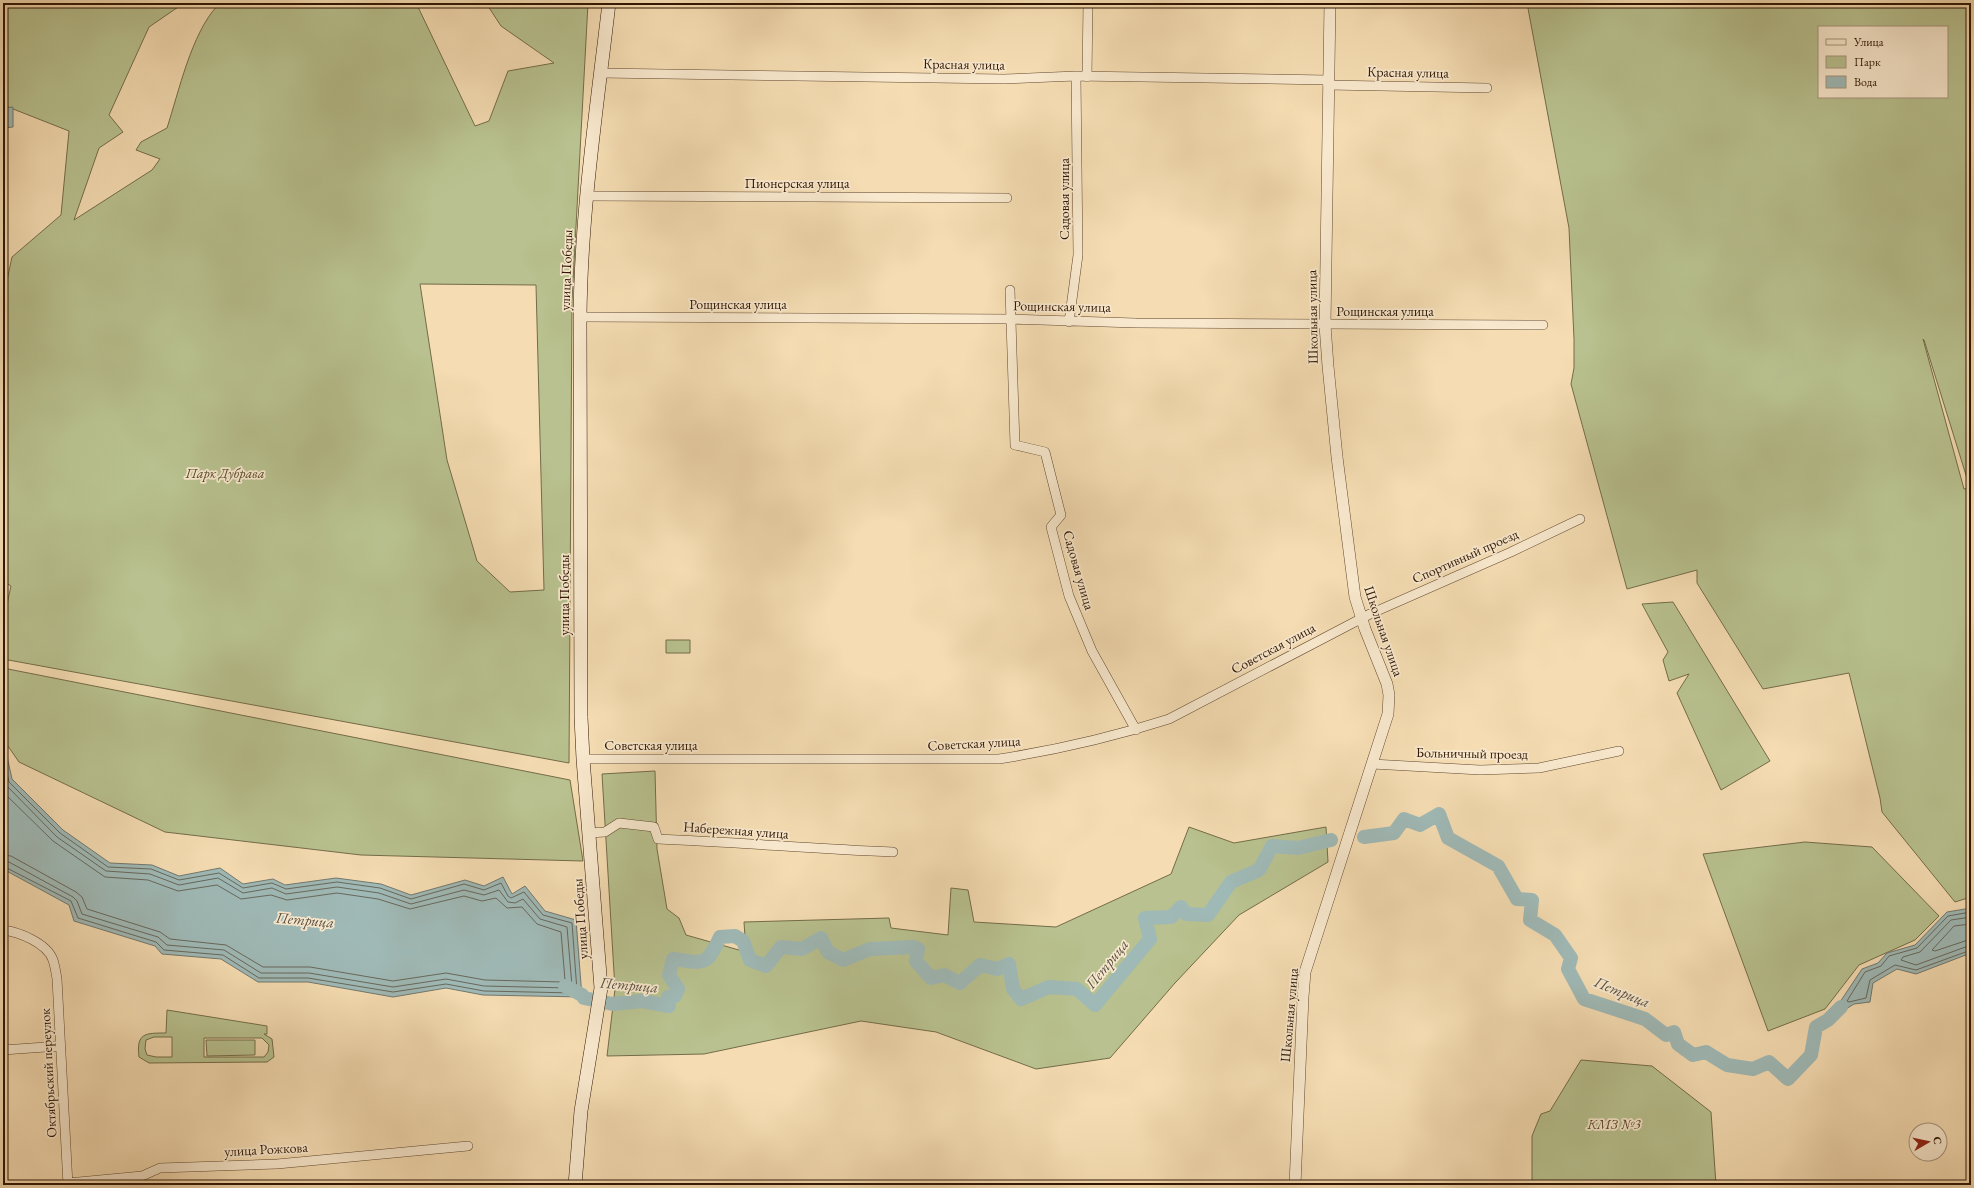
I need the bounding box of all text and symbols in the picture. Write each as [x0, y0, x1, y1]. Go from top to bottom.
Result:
legend [1818, 26, 1948, 98]
text: Улица [1853, 34, 1884, 50]
street label: Красная улица [923, 54, 1006, 74]
text: Парк [1854, 54, 1881, 70]
street label: Красная улица [1367, 62, 1450, 82]
text: Вода [1854, 74, 1877, 90]
street label: Садовая улица [1055, 158, 1073, 240]
street label: Пионерская улица [744, 174, 850, 192]
street label: улица Победы [556, 229, 576, 311]
street label: Школьная улица [1302, 269, 1322, 364]
street label: Рощинская улица [689, 295, 787, 313]
street label: Рощинская улица [1013, 296, 1111, 316]
street label: Рощинская улица [1336, 302, 1434, 320]
park label: Парк Дубрава [184, 464, 265, 482]
street label: Спортивный проезд [1409, 524, 1522, 588]
street label: Садовая улица [1059, 528, 1099, 612]
street label: улица Победы [555, 554, 573, 636]
street label: Школьная улица [1360, 583, 1408, 679]
street label: Советская улица [1228, 618, 1319, 678]
street label: Советская улица [927, 732, 1021, 754]
street label: Советская улица [604, 736, 698, 754]
street label: Больничный проезд [1416, 743, 1529, 763]
street label: Набережная улица [683, 817, 790, 843]
street label: улица Победы [568, 878, 592, 960]
water label: Петрица [274, 907, 335, 932]
water label: Петрица [1080, 935, 1132, 993]
street label: Школьная улица [1276, 967, 1302, 1063]
water label: Петрица [1591, 971, 1653, 1011]
water label: Петрица [598, 972, 659, 997]
street label: Октябрьский переулок [36, 1007, 60, 1138]
park label: КМЗ №3 [1586, 1115, 1641, 1133]
north arrow [1908, 1122, 1948, 1162]
text: С [1930, 1135, 1945, 1146]
street label: улица Рожкова [224, 1138, 309, 1160]

